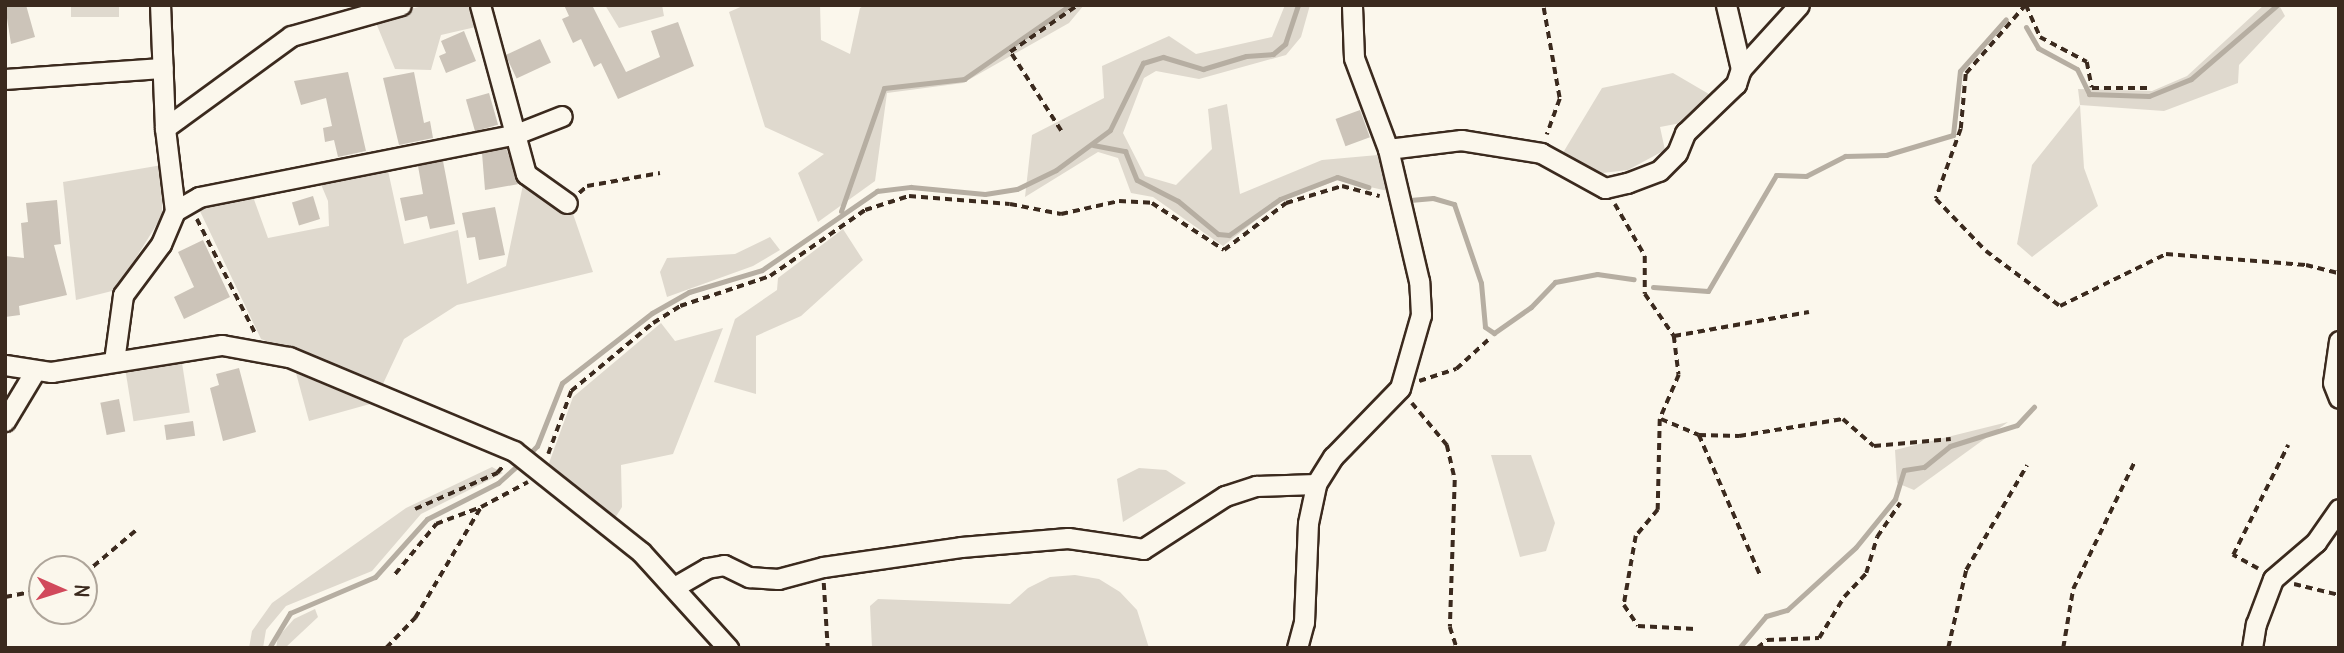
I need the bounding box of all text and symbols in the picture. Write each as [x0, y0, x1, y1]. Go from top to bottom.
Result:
north arrow [28, 555, 98, 625]
text: N [70, 584, 94, 598]

